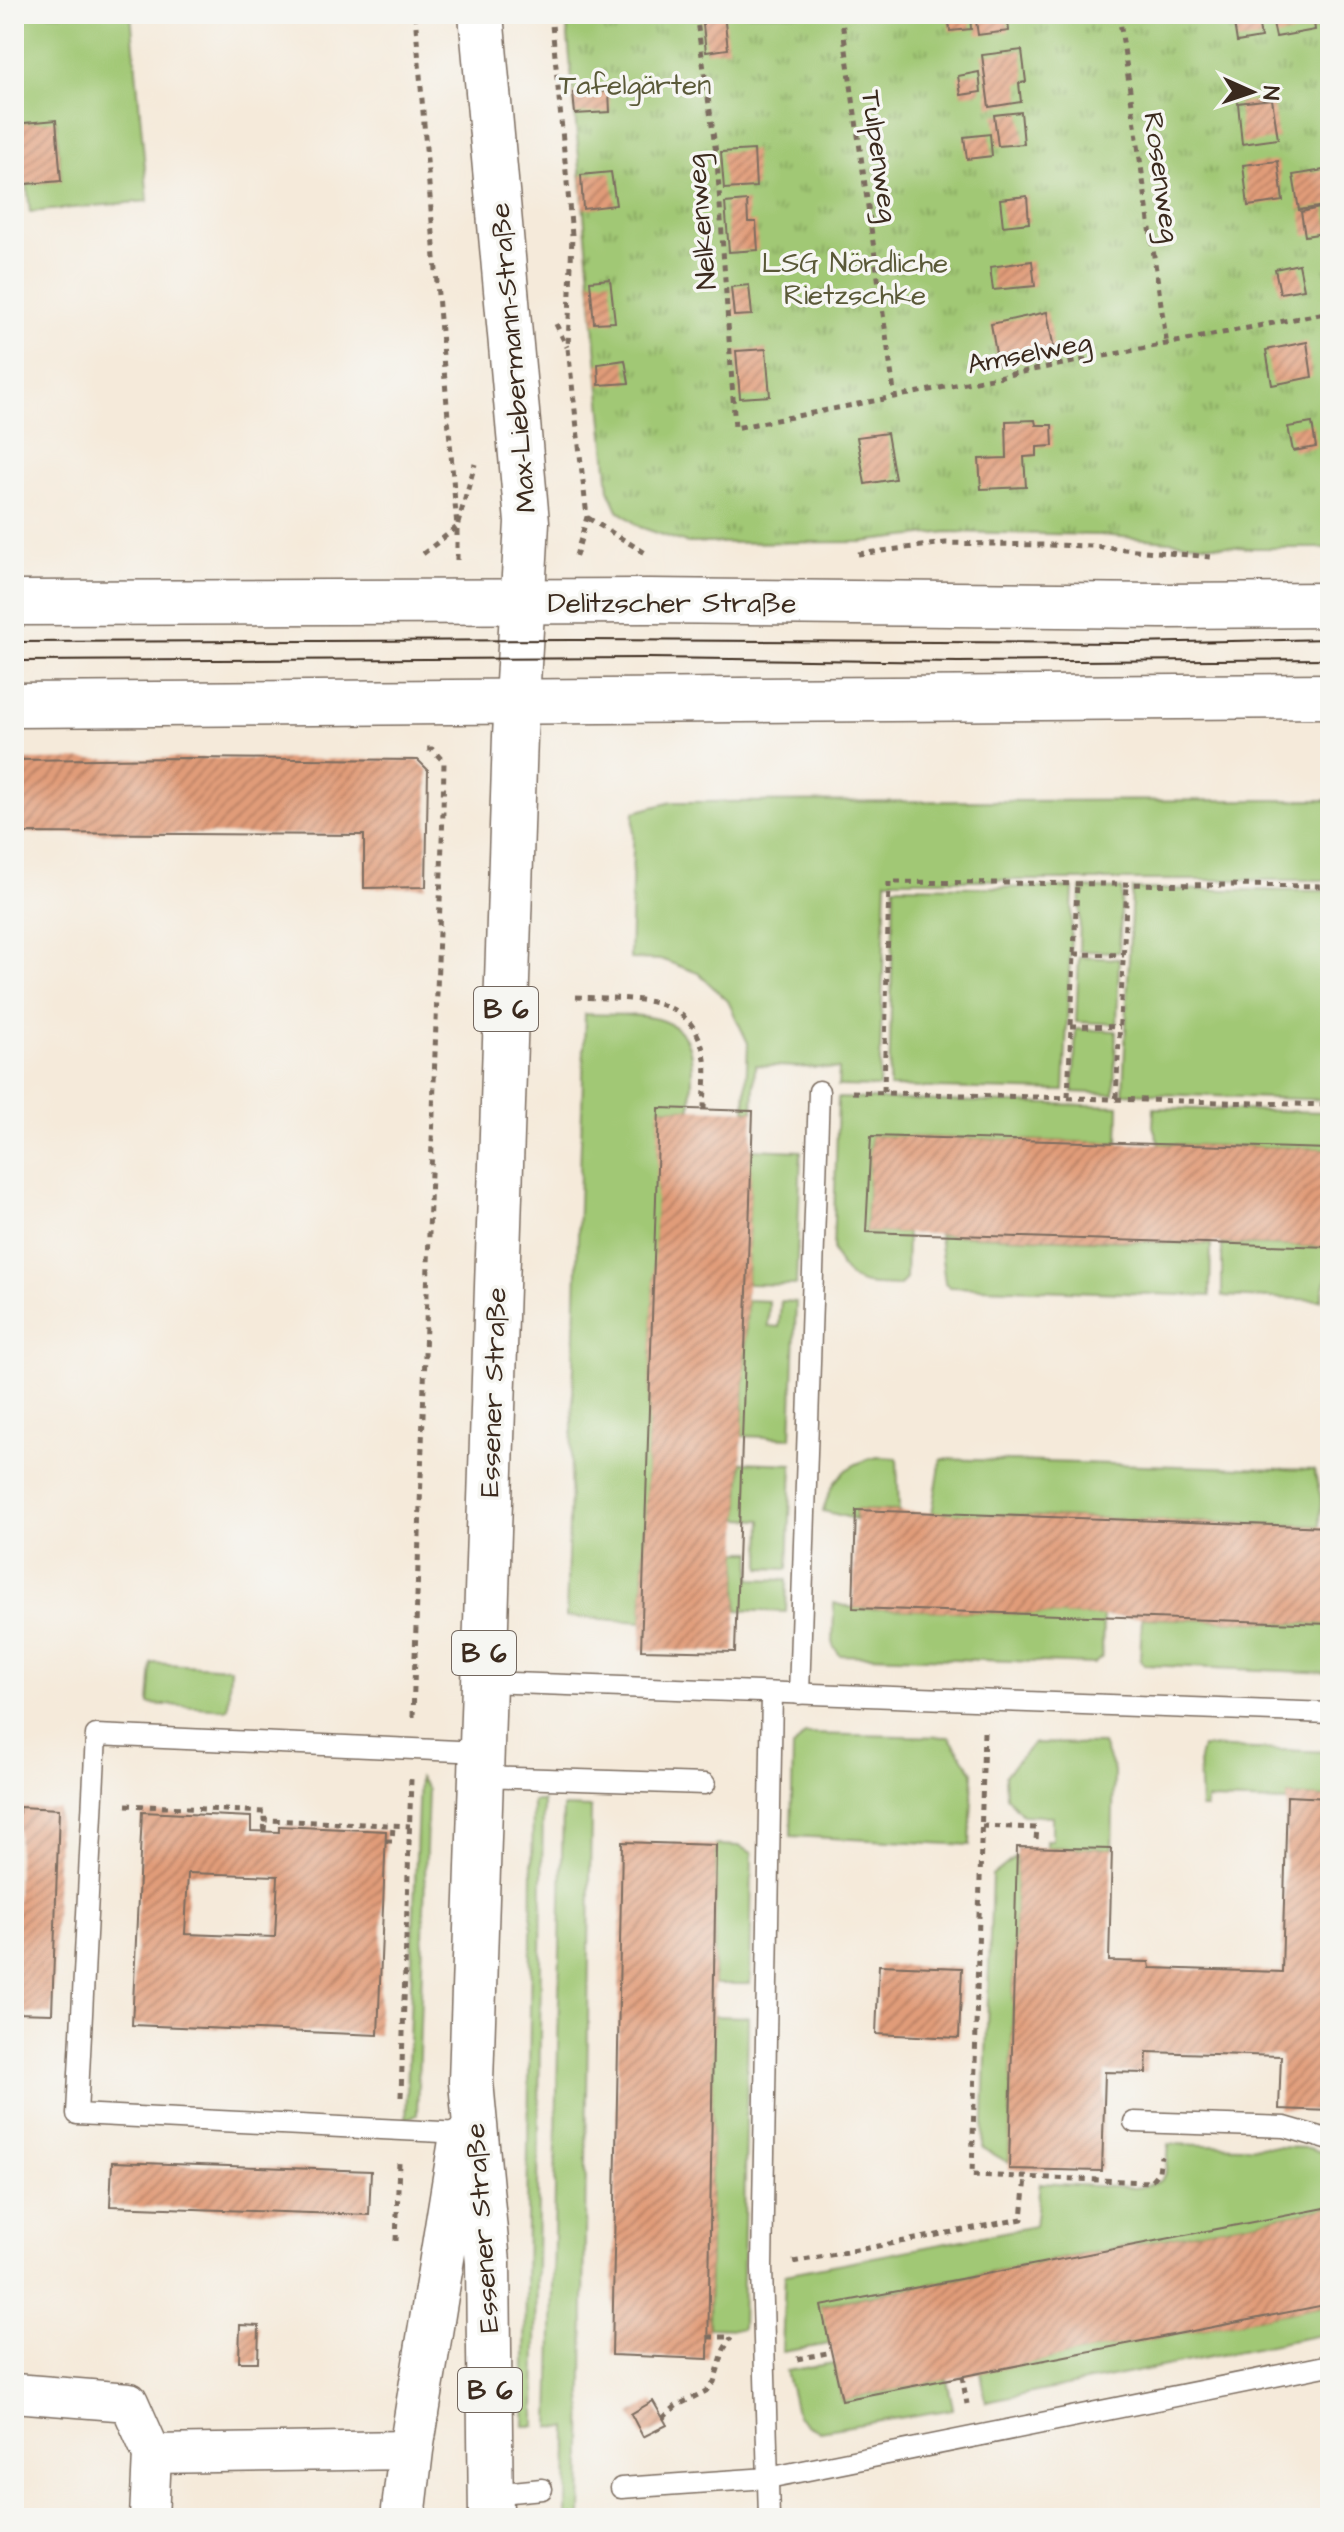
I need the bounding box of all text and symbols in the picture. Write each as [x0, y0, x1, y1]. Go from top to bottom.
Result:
north arrow [1212, 52, 1292, 132]
park label: Tafelgärten [559, 66, 711, 106]
text: N [1255, 85, 1286, 101]
street label: Tulpenweg [850, 88, 908, 225]
street label: Rosenweg [1132, 110, 1190, 245]
street label: Nelkenweg [676, 152, 728, 291]
street label: Max-Liebermann-Straße [481, 201, 546, 515]
park label: LSG Nördliche Rietzschke [762, 244, 948, 315]
street label: Amselweg [964, 322, 1095, 386]
street label: Delitzscher Straße [548, 584, 796, 623]
road number: B 6 [474, 987, 538, 1031]
street label: Essener Straße [470, 1287, 517, 1498]
road number: B 6 [452, 1631, 516, 1675]
street label: Essener Straße [456, 2122, 509, 2334]
road number: B 6 [458, 2368, 522, 2412]

